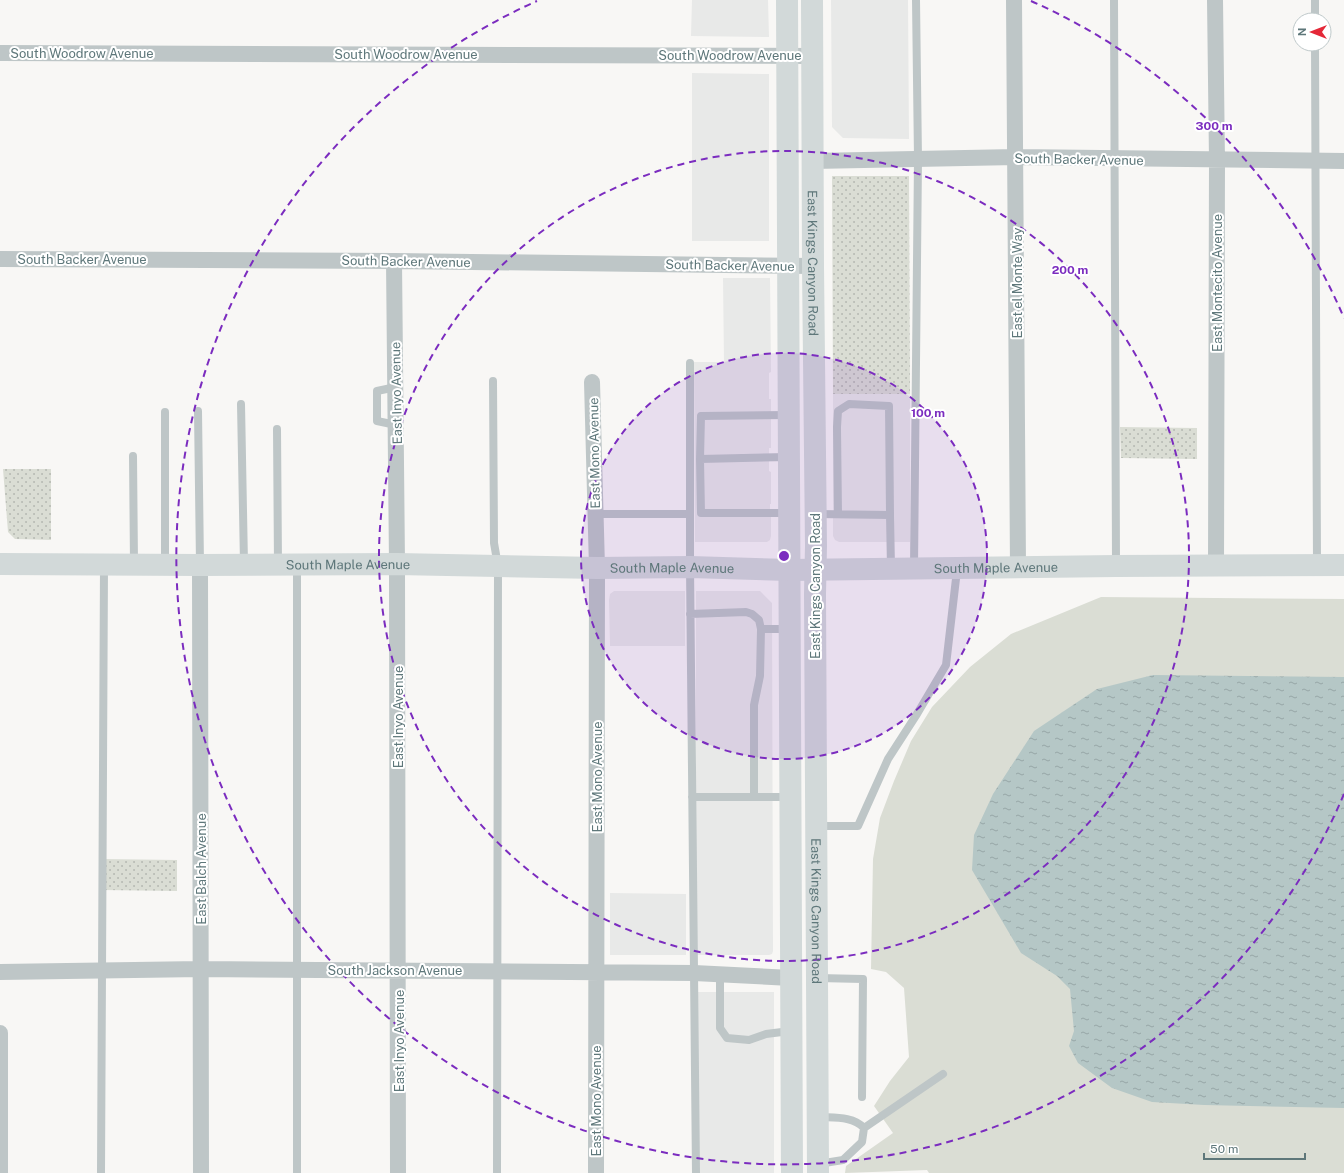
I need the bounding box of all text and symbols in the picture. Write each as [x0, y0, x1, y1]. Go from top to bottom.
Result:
north arrow [1292, 12, 1332, 52]
text: N [1296, 28, 1308, 36]
street label: South Woodrow Avenue [10, 46, 154, 61]
street label: South Woodrow Avenue [334, 47, 478, 62]
street label: South Woodrow Avenue [658, 48, 802, 63]
text: 300 m [1196, 119, 1233, 133]
street label: South Backer Avenue [1014, 151, 1144, 168]
street label: East Kings Canyon Road [805, 190, 821, 336]
street label: East Montecito Avenue [1210, 214, 1225, 352]
street label: East el Monte Way [1010, 228, 1025, 338]
street label: South Backer Avenue [17, 252, 147, 267]
street label: South Backer Avenue [341, 253, 471, 270]
street label: South Backer Avenue [665, 257, 795, 274]
text: 200 m [1052, 263, 1088, 277]
street label: East Inyo Avenue [388, 342, 405, 444]
street label: East Mono Avenue [586, 397, 603, 509]
text: 100 m [911, 406, 945, 420]
street label: East Kings Canyon Road [808, 513, 823, 659]
centre of rings [777, 549, 791, 563]
street label: South Maple Avenue [286, 557, 410, 573]
street label: South Maple Avenue [610, 560, 734, 576]
street label: South Maple Avenue [934, 560, 1058, 576]
street label: East Inyo Avenue [391, 666, 406, 768]
street label: East Mono Avenue [590, 721, 605, 833]
street label: East Balch Avenue [194, 813, 209, 925]
street label: East Kings Canyon Road [808, 838, 824, 984]
street label: South Jackson Avenue [328, 963, 462, 978]
street label: East Inyo Avenue [392, 990, 407, 1092]
street label: East Mono Avenue [589, 1045, 604, 1157]
scale bar [1204, 1135, 1305, 1161]
text: 50 m [1210, 1142, 1238, 1156]

